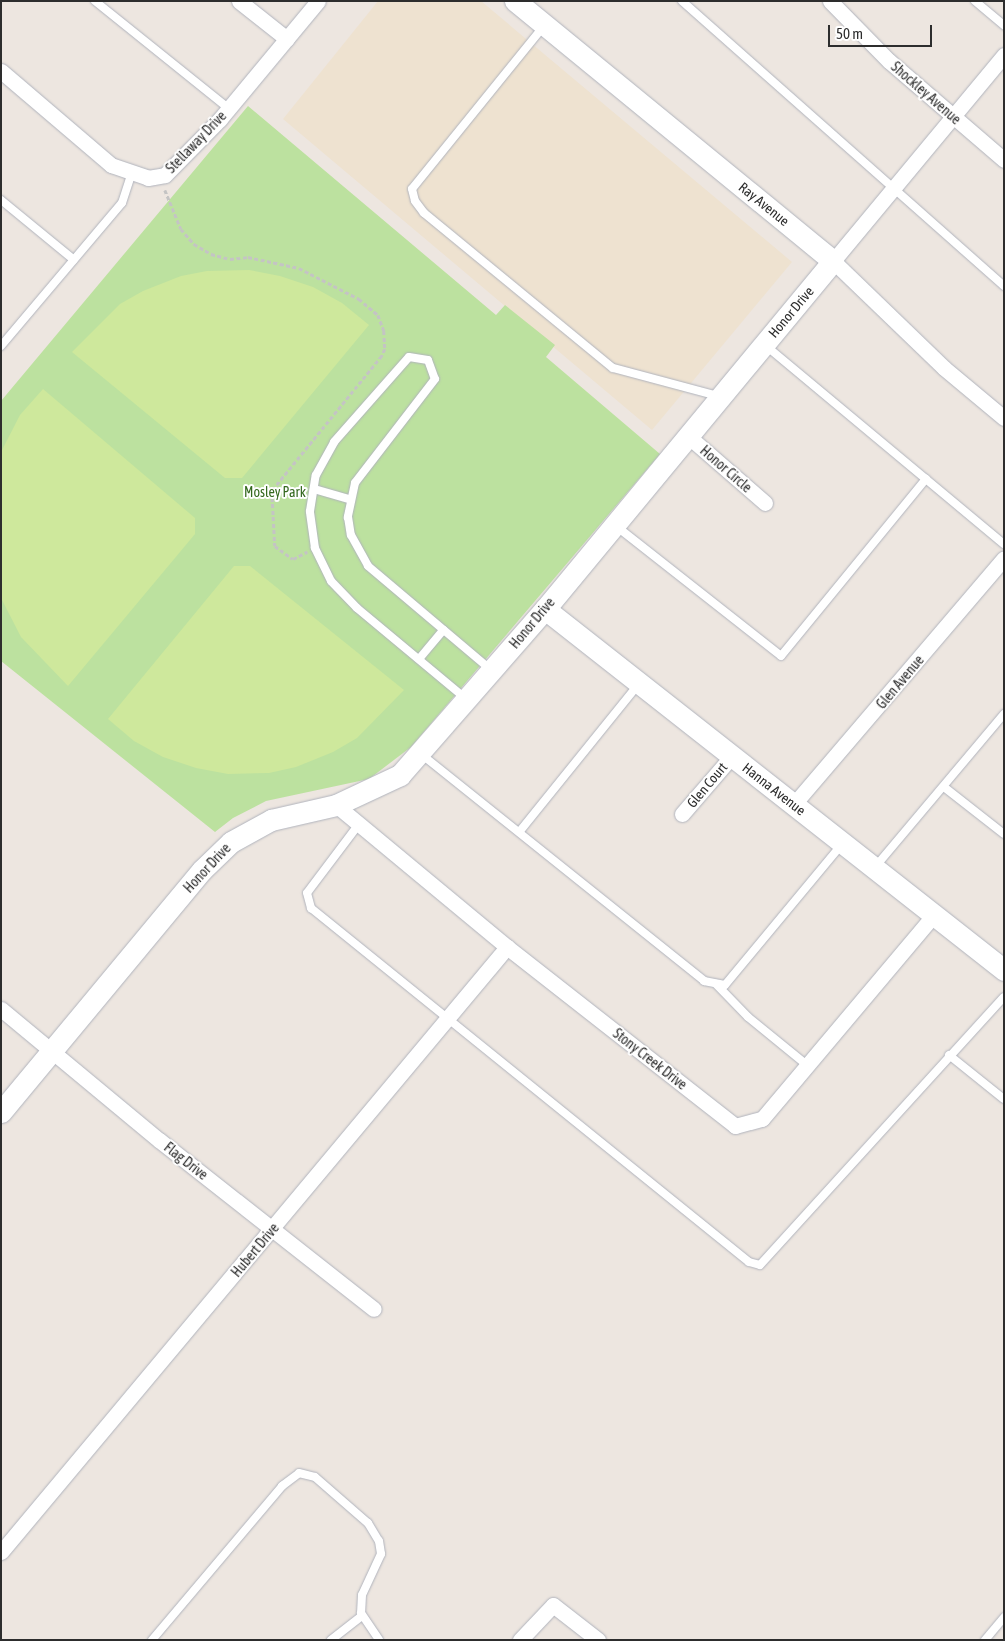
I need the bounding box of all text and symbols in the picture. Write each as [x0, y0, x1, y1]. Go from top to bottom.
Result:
scale bar [830, 15, 934, 47]
text: 50 m [836, 25, 863, 42]
street label: Shockley Avenue [888, 58, 964, 128]
street label: Stellaway Drive [162, 108, 230, 176]
street label: Ray Avenue [735, 179, 793, 229]
street label: Honor Drive [765, 283, 817, 341]
street label: Honor Circle [697, 442, 755, 496]
park label: Mosley Park [244, 484, 306, 500]
street label: Honor Drive [506, 594, 558, 652]
street label: Glen Avenue [873, 652, 927, 712]
street label: Glen Court [683, 759, 731, 811]
street label: Hanna Avenue [739, 759, 809, 819]
street label: Honor Drive [180, 840, 234, 896]
street label: Stony Creek Drive [610, 1025, 690, 1093]
street label: Flag Drive [161, 1139, 211, 1183]
street label: Hubert Drive [228, 1220, 282, 1280]

